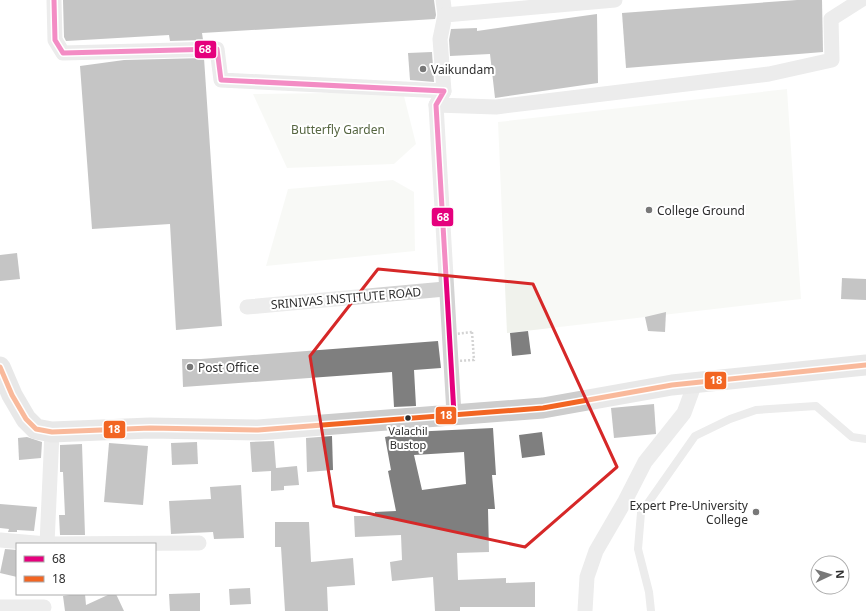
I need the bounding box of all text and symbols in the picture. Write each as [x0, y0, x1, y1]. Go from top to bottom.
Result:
line badge: 68 [194, 40, 217, 59]
text: 68 [199, 41, 211, 56]
place label: Vaikundam [431, 61, 494, 78]
marker: Vaikundam [418, 64, 428, 74]
park label: Butterfly Garden [291, 121, 385, 138]
place label: College Ground [657, 202, 745, 219]
marker: College Ground [644, 205, 654, 215]
line badge: 68 [431, 207, 454, 227]
text: 68 [437, 209, 449, 224]
street label: SRINIVAS INSTITUTE ROAD [270, 283, 422, 313]
place label: Post Office [198, 359, 259, 376]
marker: Post Office [185, 362, 195, 372]
line badge: 18 [704, 371, 727, 390]
text: 18 [710, 372, 722, 387]
line badge: 18 [435, 406, 457, 425]
text: 18 [440, 407, 452, 422]
marker: Valachil Bustop [403, 413, 413, 423]
line badge: 18 [103, 420, 126, 439]
text: 18 [108, 421, 120, 436]
place label: Valachil Bustop [388, 423, 428, 452]
place label: Expert Pre-University College [629, 497, 749, 528]
marker: Expert Pre-University College [751, 507, 761, 517]
legend [16, 543, 156, 595]
text: 68 [52, 550, 66, 567]
north arrow [810, 555, 850, 595]
text: N [833, 569, 848, 579]
text: 18 [52, 570, 66, 587]

